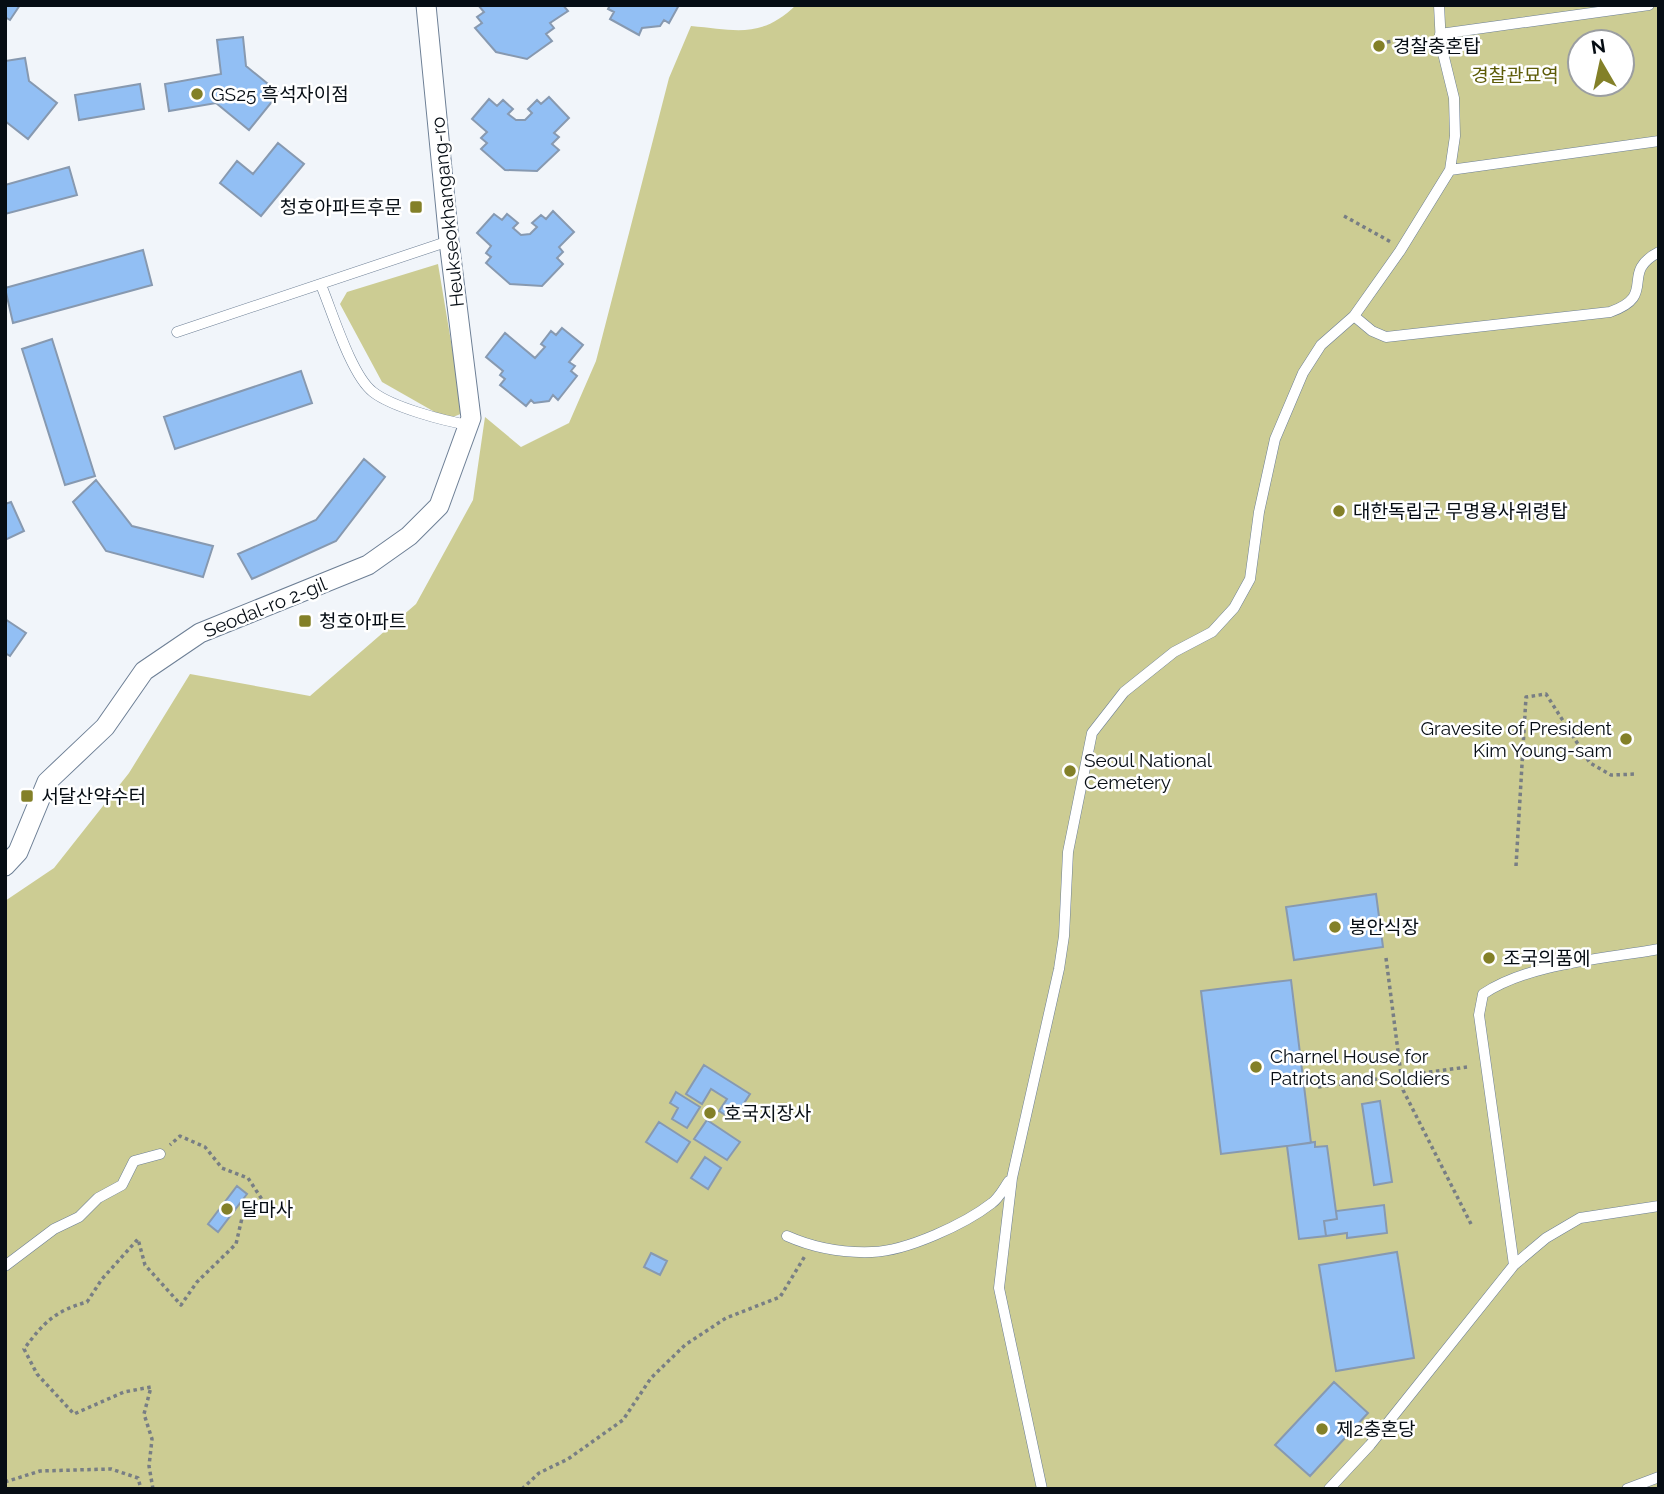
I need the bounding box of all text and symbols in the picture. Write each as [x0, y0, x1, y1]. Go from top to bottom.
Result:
north arrow [1566, 28, 1636, 98]
text: N [1589, 34, 1607, 58]
place label: 경찰충혼탑 [1393, 35, 1481, 57]
marker: 경찰충혼탑 [1371, 38, 1387, 54]
park label: 경찰관묘역 [1471, 64, 1559, 86]
place label: GS25 흑석자이점 [211, 83, 349, 105]
marker: GS25 흑석자이점 [189, 86, 205, 102]
street label: Heukseokhangang-ro [426, 116, 468, 308]
place label: 청호아파트후문 [280, 196, 402, 218]
marker: 청호아파트후문 [408, 199, 424, 215]
place label: 대한독립군 무명용사위령탑 [1353, 500, 1568, 522]
marker: 대한독립군 무명용사위령탑 [1331, 503, 1347, 519]
street label: Seodal-ro 2-gil [200, 572, 330, 642]
place label: 청호아파트 [319, 610, 406, 632]
marker: 청호아파트 [297, 613, 313, 629]
place label: Gravesite of President Kim Young-sam [1420, 717, 1613, 761]
marker: Gravesite of President Kim Young-sam [1618, 731, 1634, 747]
place label: Seoul National Cemetery [1084, 749, 1213, 793]
marker: Seoul National Cemetery [1062, 763, 1078, 779]
place label: 서달산약수터 [41, 785, 146, 807]
marker: 서달산약수터 [19, 788, 35, 804]
place label: 봉안식장 [1349, 916, 1419, 938]
marker: 봉안식장 [1327, 919, 1343, 935]
place label: 조국의품에 [1503, 947, 1590, 969]
marker: 조국의품에 [1481, 950, 1497, 966]
place label: Charnel House for Patriots and Soldiers [1270, 1045, 1450, 1089]
marker: Charnel House for Patriots and Soldiers [1248, 1059, 1264, 1075]
place label: 호국지장사 [724, 1102, 811, 1124]
marker: 호국지장사 [702, 1105, 718, 1121]
place label: 달마사 [241, 1198, 293, 1220]
marker: 달마사 [219, 1201, 235, 1217]
place label: 제2충혼당 [1336, 1418, 1416, 1440]
marker: 제2충혼당 [1314, 1421, 1330, 1437]

